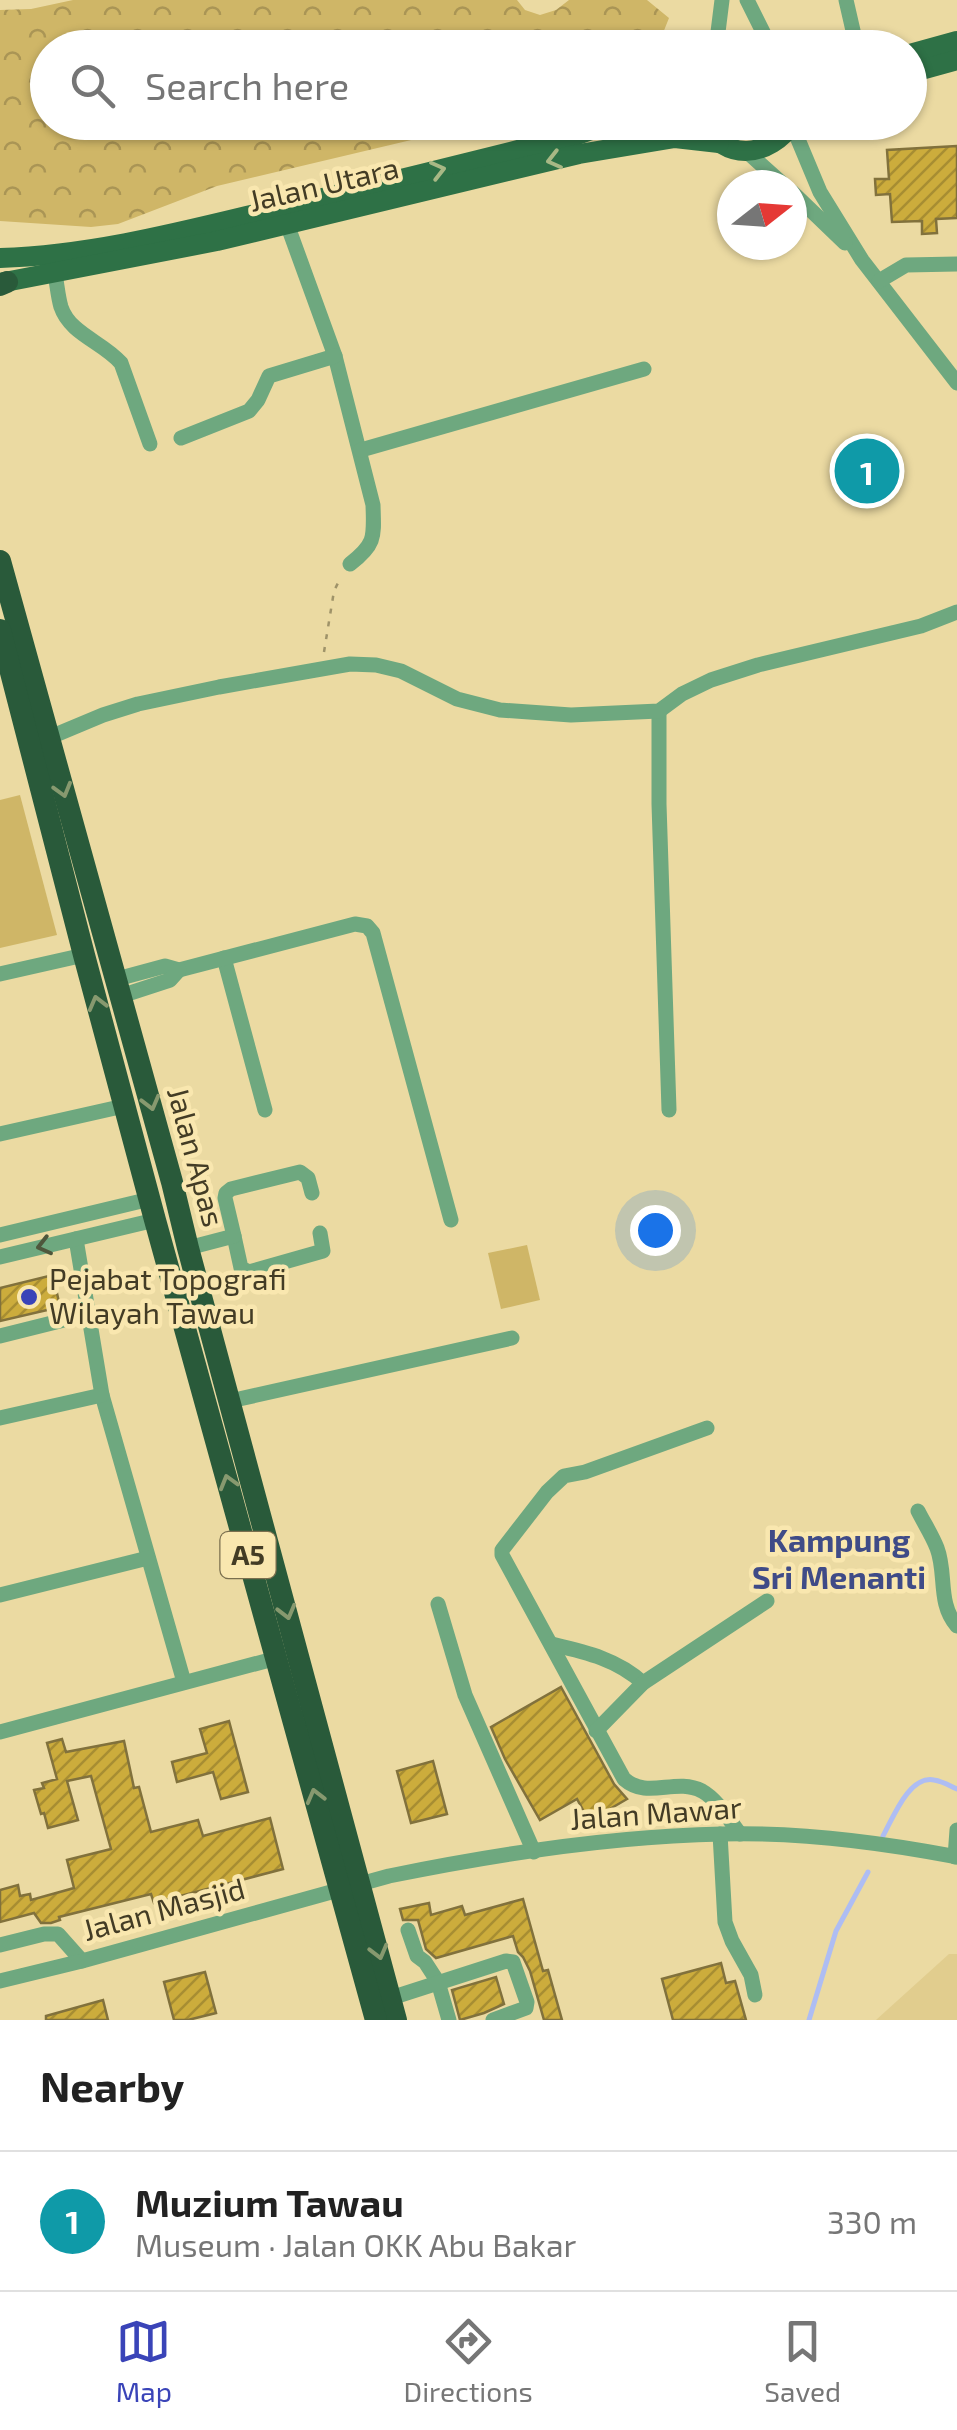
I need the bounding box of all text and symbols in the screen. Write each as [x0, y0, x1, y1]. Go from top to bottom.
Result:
search box [30, 30, 927, 140]
icon: search [65, 58, 120, 113]
text: Search here [145, 62, 349, 108]
street label: Jalan Utara [245, 148, 402, 218]
one-way arrow [546, 148, 563, 169]
one-way arrow [429, 161, 446, 182]
north arrow [717, 170, 807, 260]
pin: 1 [834, 434, 900, 508]
one-way arrow [51, 781, 72, 798]
one-way arrow [87, 995, 108, 1012]
street label: Jalan Apas [161, 1083, 233, 1230]
one-way arrow [139, 1094, 160, 1111]
your location [630, 1205, 681, 1256]
one-way arrow [36, 1234, 53, 1255]
place label: Pejabat Topografi Wilayah Tawau [49, 1260, 287, 1330]
marker: Pejabat Topografi Wilayah Tawau [18, 1286, 40, 1308]
one-way arrow [219, 1474, 240, 1492]
district label: Kampung Sri Menanti [752, 1520, 926, 1595]
road number: A5 [220, 1532, 276, 1578]
one-way arrow [275, 1603, 296, 1620]
one-way arrow [306, 1788, 327, 1805]
street label: Jalan Mawar [569, 1788, 743, 1836]
street label: Jalan Masjid [78, 1869, 248, 1947]
one-way arrow [367, 1943, 388, 1960]
text: Nearby [40, 2060, 184, 2110]
text: Muzium Tawau [135, 2179, 404, 2225]
text: 1 [66, 2202, 79, 2240]
text: 330 m [827, 2202, 917, 2240]
text: Museum · Jalan OKK Abu Bakar [135, 2225, 576, 2263]
tab: Map [116, 2314, 172, 2408]
tab: Directions [404, 2314, 533, 2408]
tab: Saved [764, 2314, 841, 2408]

